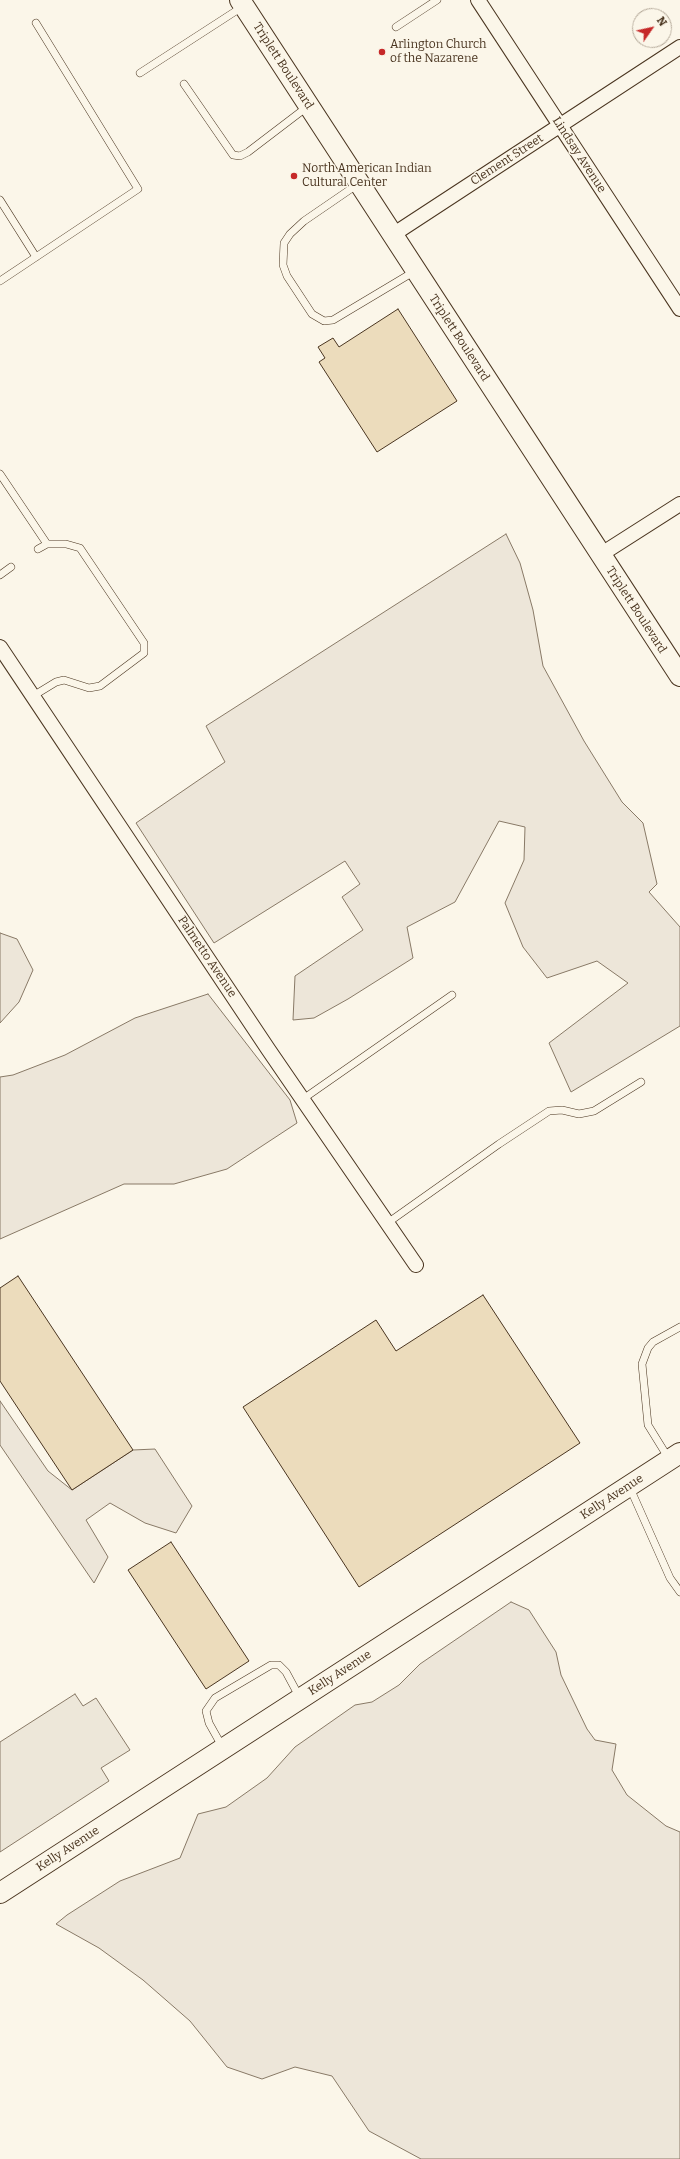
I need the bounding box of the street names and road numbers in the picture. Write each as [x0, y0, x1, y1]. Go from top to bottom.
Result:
street label: Triplett Boulevard [250, 20, 316, 112]
street label: Lindsay Avenue [549, 114, 609, 196]
street label: Clement Street [468, 131, 546, 189]
street label: Triplett Boulevard [426, 292, 492, 384]
street label: Triplett Boulevard [603, 564, 669, 656]
street label: Palmetto Avenue [174, 914, 240, 1000]
street label: Kelly Avenue [578, 1471, 646, 1523]
street label: Kelly Avenue [306, 1647, 374, 1699]
street label: Kelly Avenue [34, 1823, 102, 1875]

